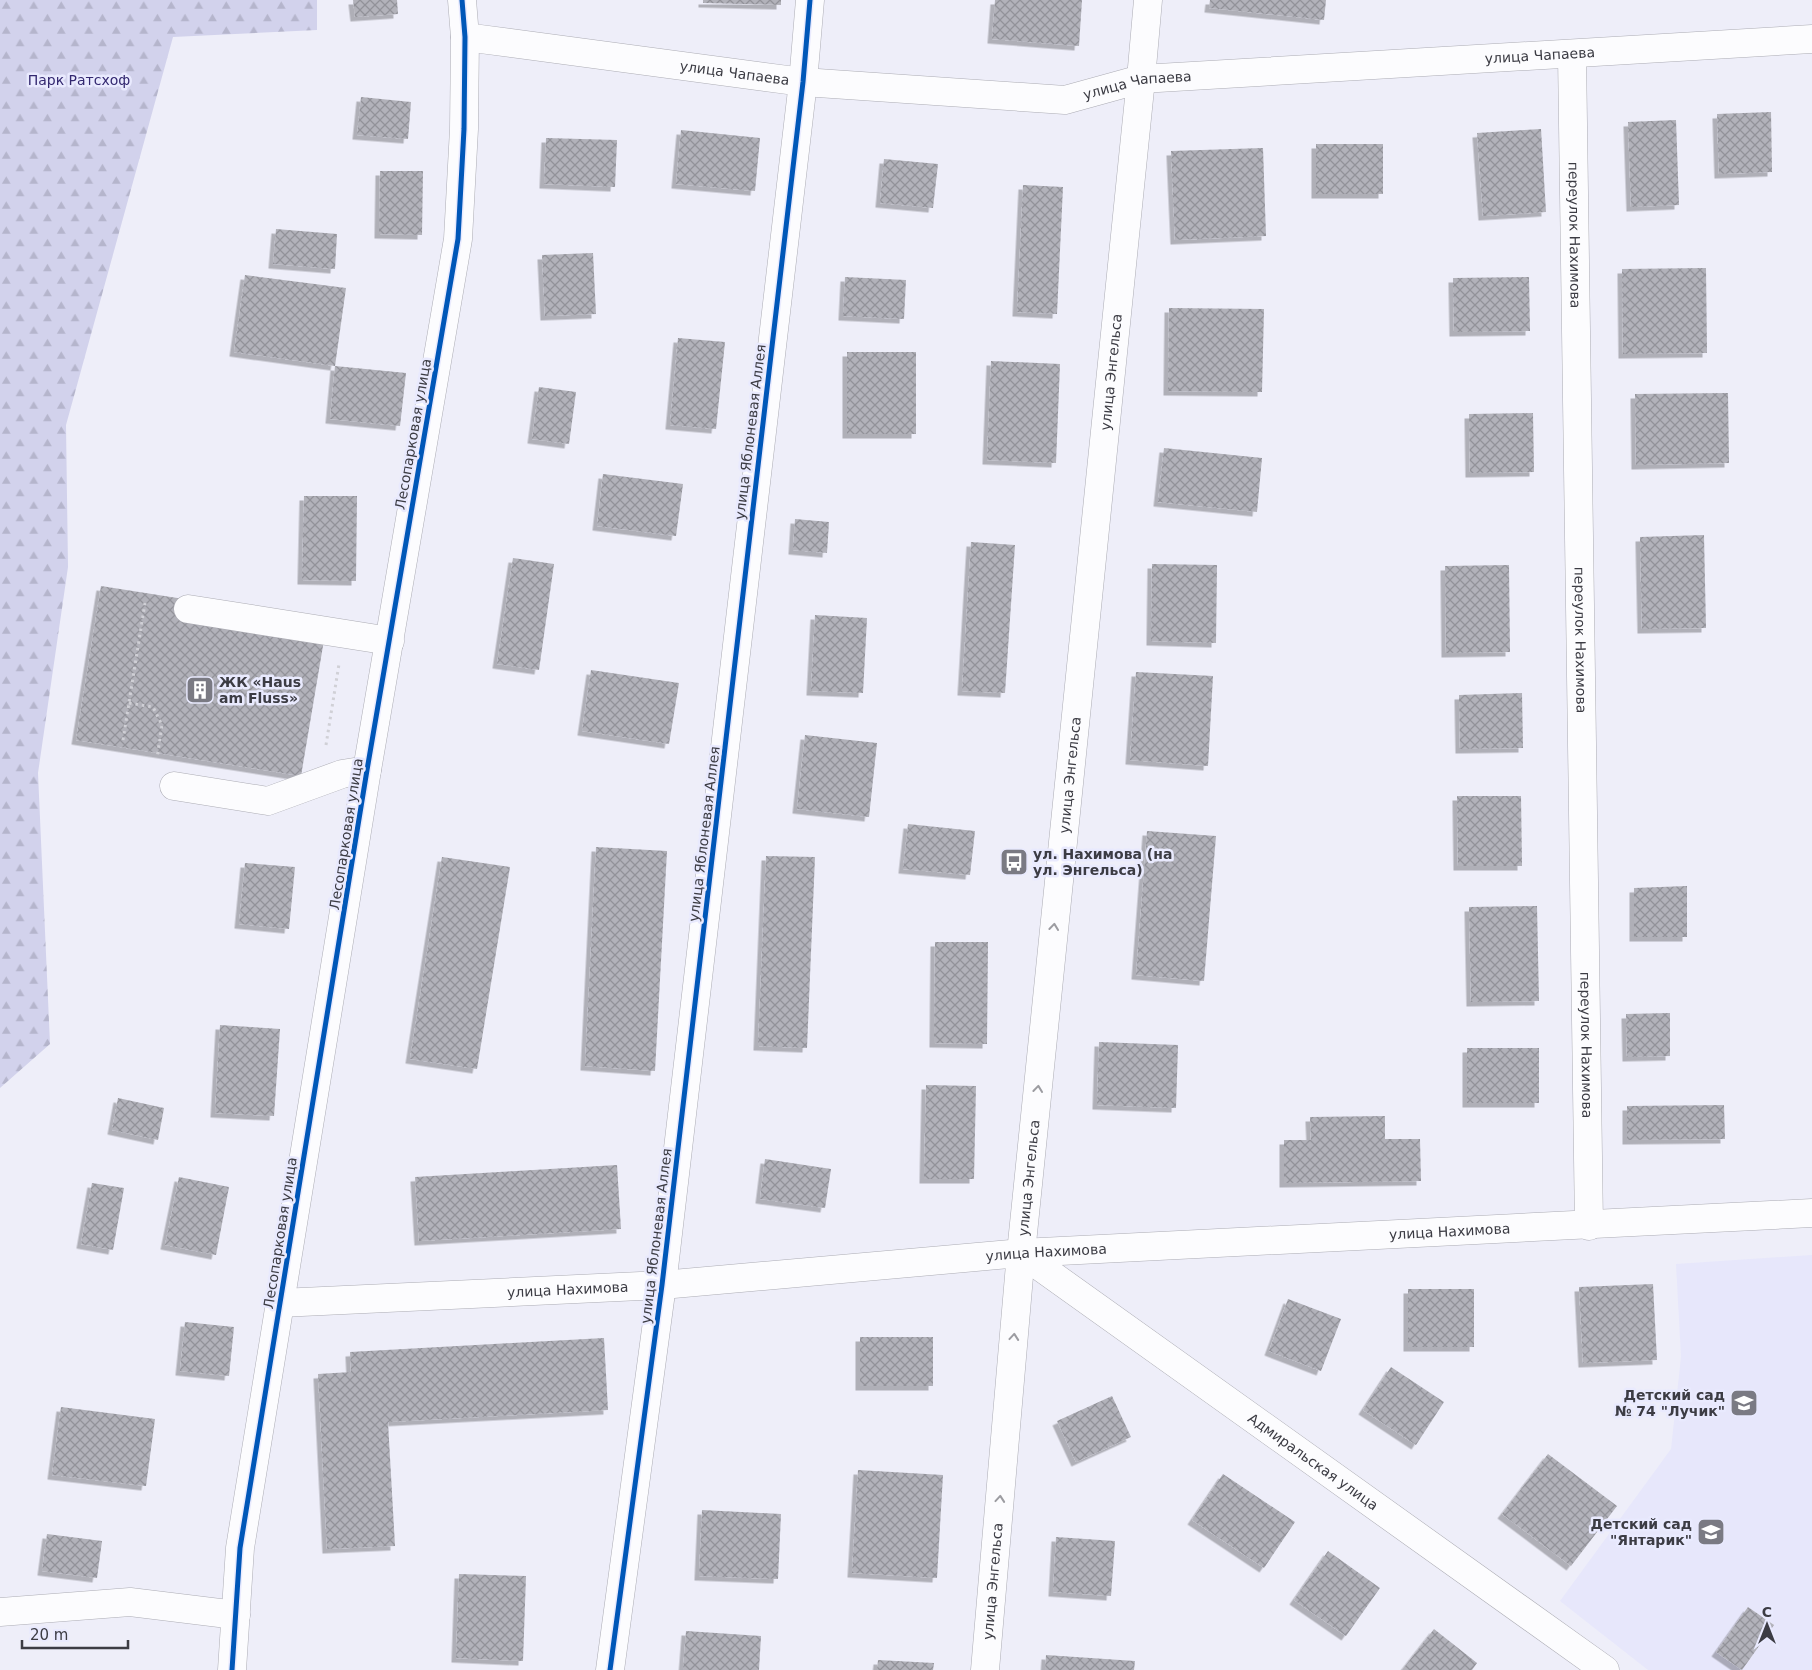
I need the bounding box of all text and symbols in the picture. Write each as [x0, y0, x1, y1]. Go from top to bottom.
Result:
street label: улица Чапаева [1484, 44, 1595, 66]
street label: улица Чапаева [679, 58, 790, 88]
street label: улица Чапаева [1081, 68, 1192, 103]
park label: Парк Ратсхоф [28, 72, 130, 88]
street label: переулок Нахимова [1566, 162, 1584, 308]
street label: улица Энгельса [1097, 313, 1125, 431]
street label: улица Яблоневая Аллея [731, 343, 769, 521]
street label: Лесопарковая улица [392, 357, 434, 511]
street label: переулок Нахимова [1571, 567, 1590, 713]
place label: ЖК «Haus am Fluss» [219, 674, 301, 706]
building icon: ЖК «Haus am Fluss» [185, 675, 215, 705]
street label: улица Энгельса [1056, 716, 1084, 834]
street label: улица Яблоневая Аллея [685, 745, 723, 923]
street label: Лесопарковая улица [326, 757, 366, 911]
place label: ул. Нахимова (на ул. Энгельса) [1033, 846, 1172, 878]
bus stop icon: ул. Нахимова (на ул. Энгельса) [999, 847, 1029, 877]
one-way arrow [1048, 923, 1059, 931]
street label: переулок Нахимова [1577, 971, 1595, 1118]
one-way arrow [1032, 1084, 1043, 1092]
street label: улица Энгельса [1015, 1119, 1043, 1237]
street label: улица Яблоневая Аллея [637, 1147, 675, 1325]
street label: Лесопарковая улица [260, 1156, 300, 1310]
street label: улица Нахимова [1389, 1220, 1511, 1242]
street label: улица Нахимова [985, 1241, 1107, 1264]
street label: улица Нахимова [507, 1279, 629, 1300]
one-way arrow [1008, 1333, 1019, 1341]
place label: Детский сад № 74 "Лучик" [1615, 1387, 1725, 1419]
school or university icon: Детский сад № 74 "Лучик" [1729, 1388, 1759, 1418]
street label: Адмиральская улица [1245, 1410, 1381, 1513]
one-way arrow [994, 1495, 1005, 1503]
place label: Детский сад "Янтарик" [1591, 1516, 1692, 1548]
school or university icon: Детский сад "Янтарик" [1696, 1517, 1726, 1547]
street label: улица Энгельса [980, 1522, 1006, 1640]
north arrow [1742, 1600, 1792, 1650]
text: С [1762, 1604, 1772, 1620]
scale bar [22, 1618, 129, 1650]
text: 20 m [30, 1626, 68, 1644]

